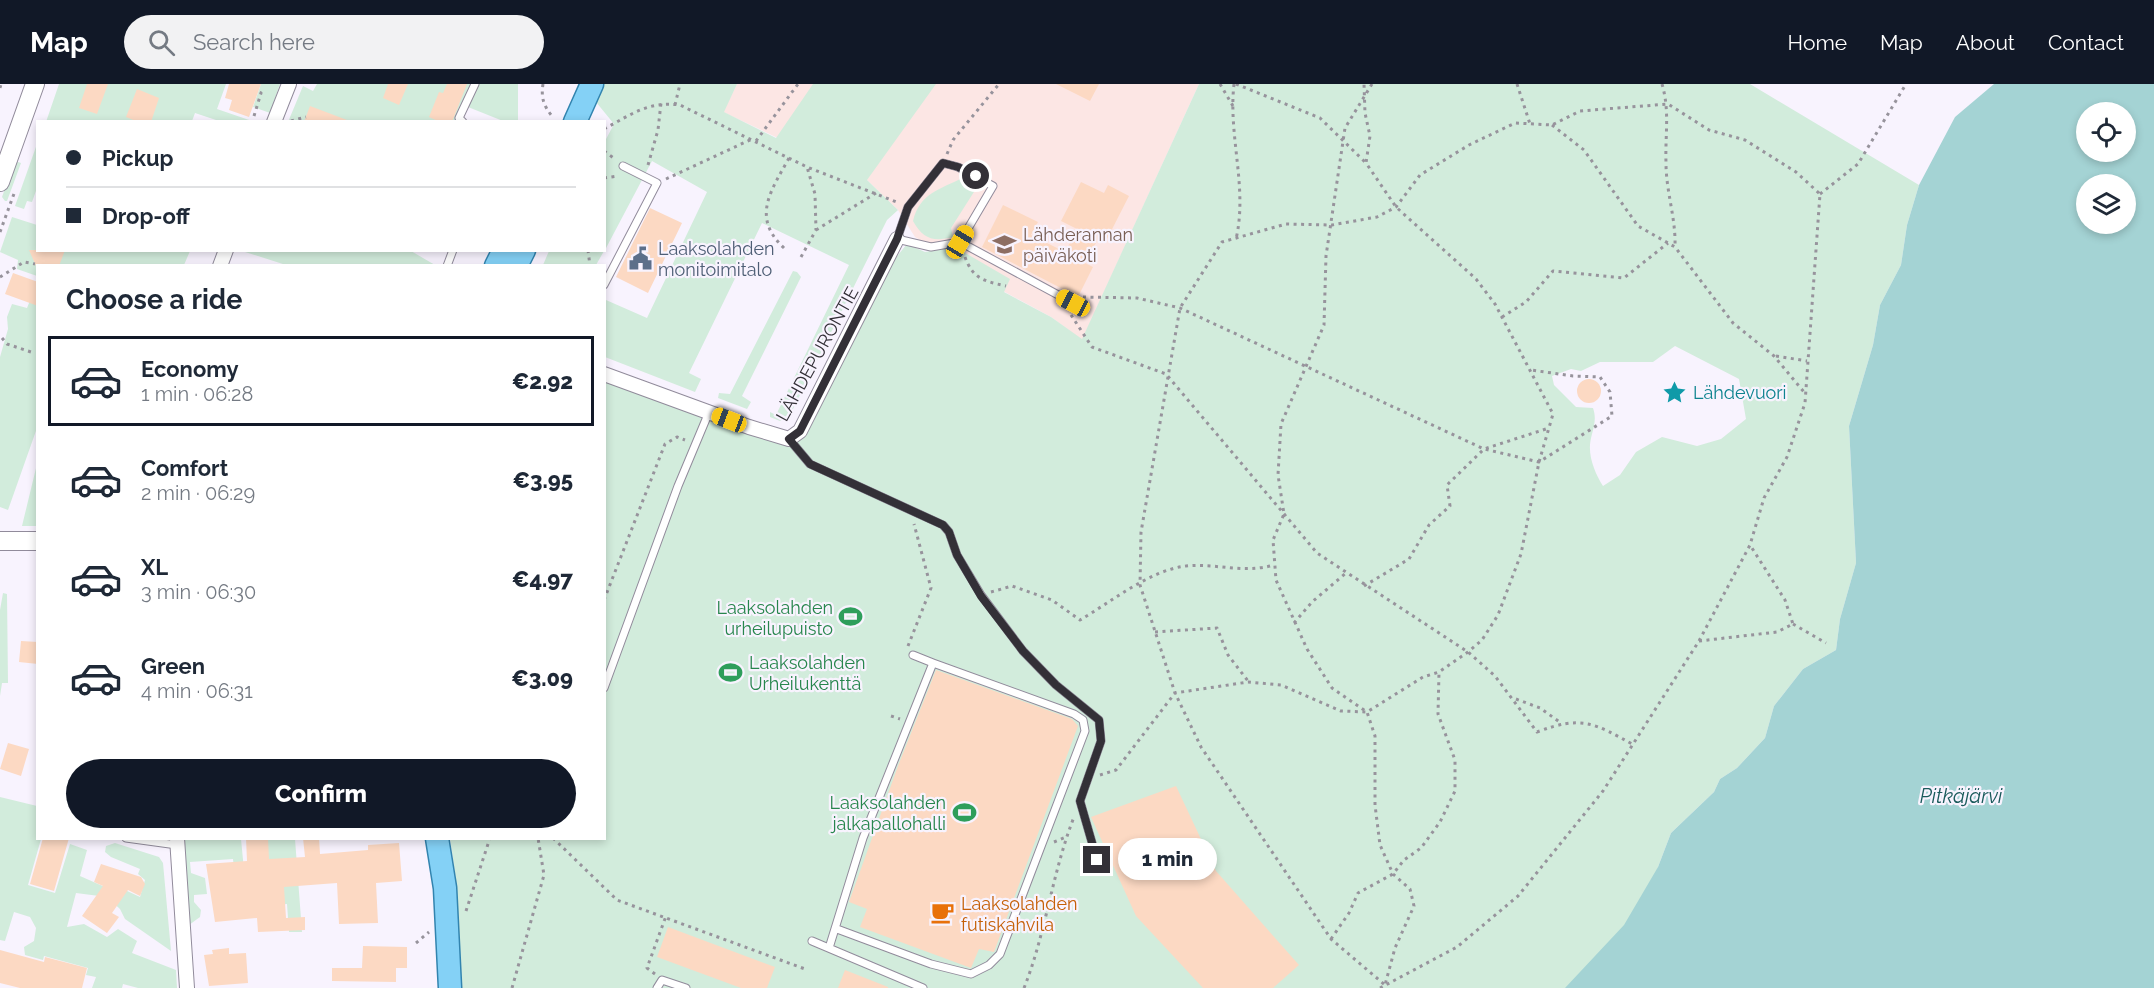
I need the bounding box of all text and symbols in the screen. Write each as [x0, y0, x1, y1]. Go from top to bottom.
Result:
search box [124, 15, 544, 69]
text: Map [30, 26, 88, 59]
icon: search [145, 26, 178, 59]
text: Search here [193, 29, 315, 55]
text: Home [1788, 30, 1847, 55]
text: Map [1880, 30, 1923, 55]
text: About [1956, 30, 2015, 55]
text: Contact [2048, 30, 2124, 55]
map controls [2076, 102, 2136, 234]
button: locate [2076, 102, 2136, 162]
text: Pickup [102, 145, 174, 171]
route start [962, 162, 989, 189]
button: layers [2076, 174, 2136, 234]
text: Drop-off [102, 203, 190, 229]
car [943, 222, 977, 262]
place label: Lähderannan päiväkoti [1023, 224, 1133, 266]
school or university icon: Lähderannan päiväkoti [992, 231, 1018, 257]
place label: Laaksolahden monitoimitalo [658, 238, 775, 280]
public building icon: Laaksolahden monitoimitalo [627, 245, 653, 271]
street label: LÄHDEPURONTIE [771, 283, 863, 425]
text: Choose a ride [66, 284, 242, 315]
car [1053, 287, 1093, 319]
icon: car [69, 354, 123, 408]
text: Economy [141, 356, 239, 382]
text: €2.92 [512, 368, 573, 394]
place icon: Lähdevuori [1662, 379, 1688, 405]
text: 1 min · 06:28 [141, 382, 253, 406]
place label: Lähdevuori [1693, 382, 1787, 403]
car [709, 405, 749, 435]
icon: car [69, 453, 123, 507]
text: Comfort [141, 455, 228, 481]
text: €3.95 [512, 467, 573, 493]
text: 2 min · 06:29 [141, 481, 255, 505]
icon: car [69, 552, 123, 606]
text: XL [141, 554, 168, 580]
text: €4.97 [512, 566, 573, 592]
text: 3 min · 06:30 [141, 580, 256, 604]
place label: Laaksolahden urheilupuisto [716, 597, 833, 639]
sports icon: Laaksolahden urheilupuisto [838, 604, 864, 630]
icon: car [69, 651, 123, 705]
place label: Laaksolahden Urheilukenttä [749, 652, 866, 694]
text: Green [141, 653, 205, 679]
sports icon: Laaksolahden Urheilukenttä [718, 659, 744, 685]
text: €3.09 [511, 665, 573, 691]
text: 4 min · 06:31 [141, 679, 253, 703]
button: Confirm [66, 759, 576, 828]
water label: Pitkäjärvi [1920, 784, 2003, 808]
place label: Laaksolahden jalkapallohalli [829, 792, 946, 834]
sports icon: Laaksolahden jalkapallohalli [951, 799, 977, 825]
callout: 1 min [1118, 839, 1217, 881]
route end [1083, 846, 1110, 873]
text: 1 min [1142, 847, 1193, 871]
place label: Laaksolahden futiskahvila [961, 893, 1078, 935]
cafe icon: Laaksolahden futiskahvila [930, 900, 956, 926]

